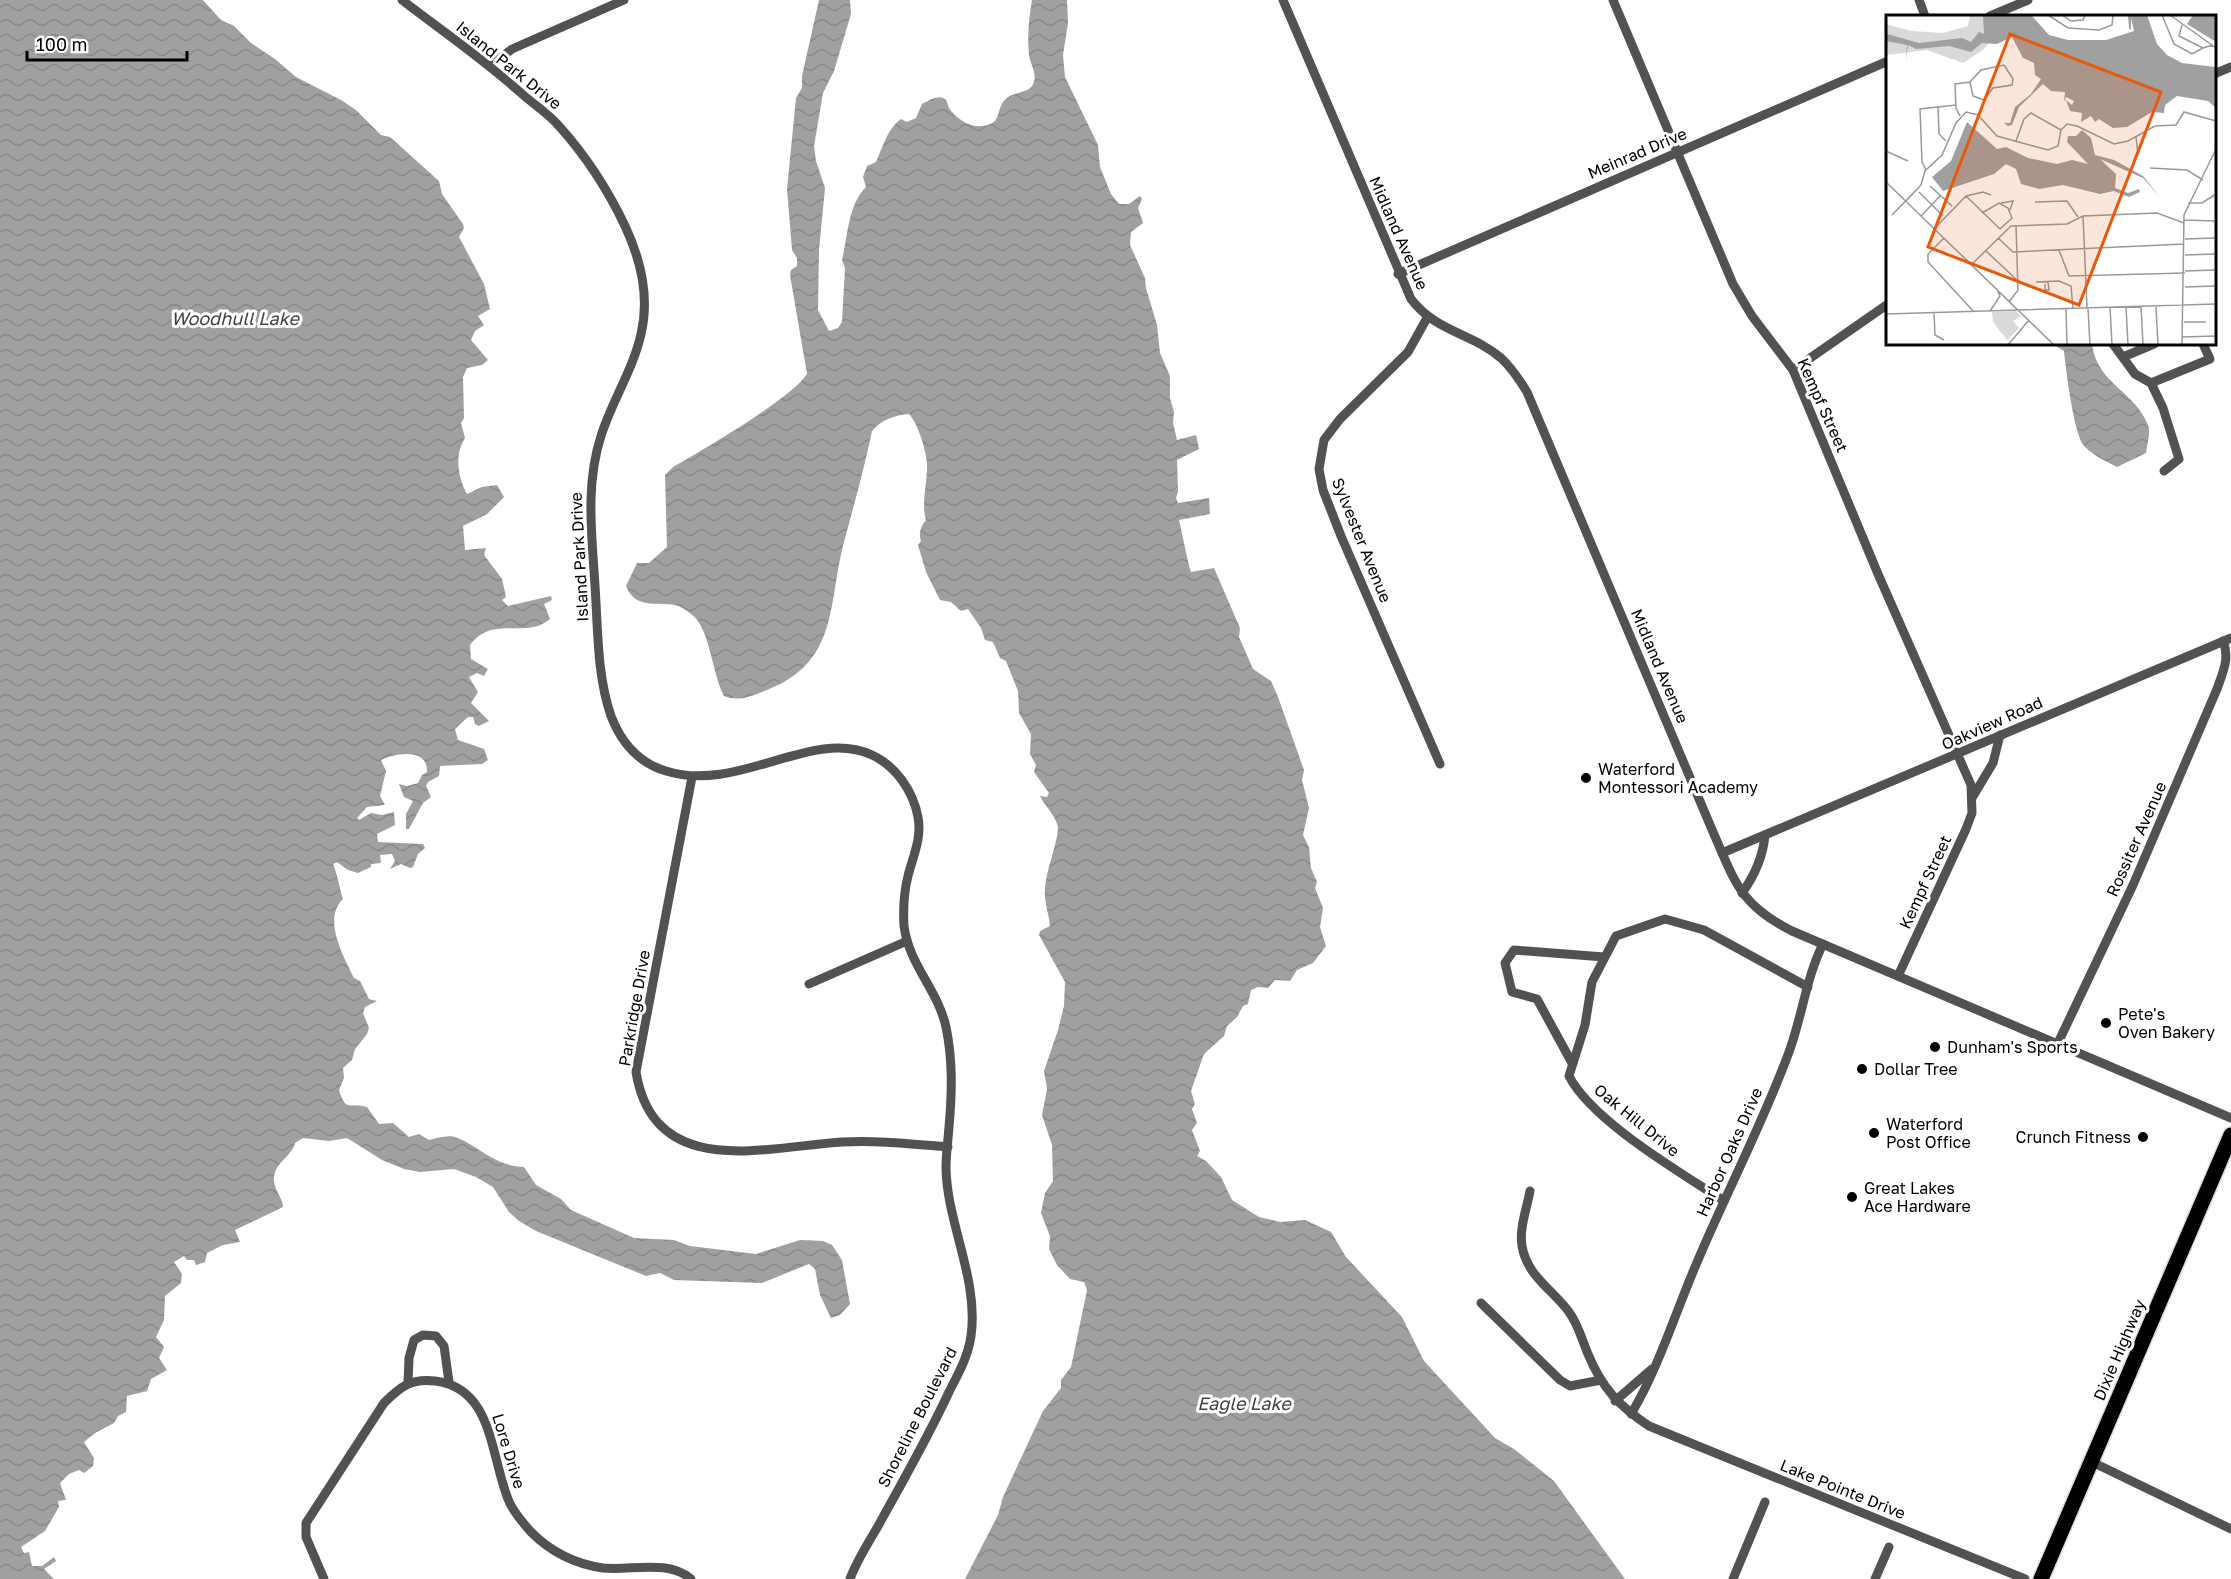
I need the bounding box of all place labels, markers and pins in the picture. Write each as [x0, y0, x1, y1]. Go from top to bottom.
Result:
place label: Waterford Montessori Academy [1598, 759, 1758, 797]
marker: Waterford Montessori Academy [1579, 771, 1593, 785]
place label: Pete's Oven Bakery [2118, 1004, 2215, 1042]
marker: Pete's Oven Bakery [2099, 1016, 2113, 1030]
place label: Dunham's Sports [1947, 1037, 2078, 1057]
marker: Dunham's Sports [1928, 1040, 1942, 1054]
place label: Dollar Tree [1874, 1059, 1957, 1079]
marker: Dollar Tree [1855, 1062, 1869, 1076]
place label: Waterford Post Office [1886, 1114, 1971, 1152]
marker: Waterford Post Office [1867, 1126, 1881, 1140]
place label: Crunch Fitness [2016, 1127, 2131, 1147]
marker: Crunch Fitness [2136, 1130, 2150, 1144]
place label: Great Lakes Ace Hardware [1864, 1178, 1971, 1216]
marker: Great Lakes Ace Hardware [1845, 1190, 1859, 1204]

